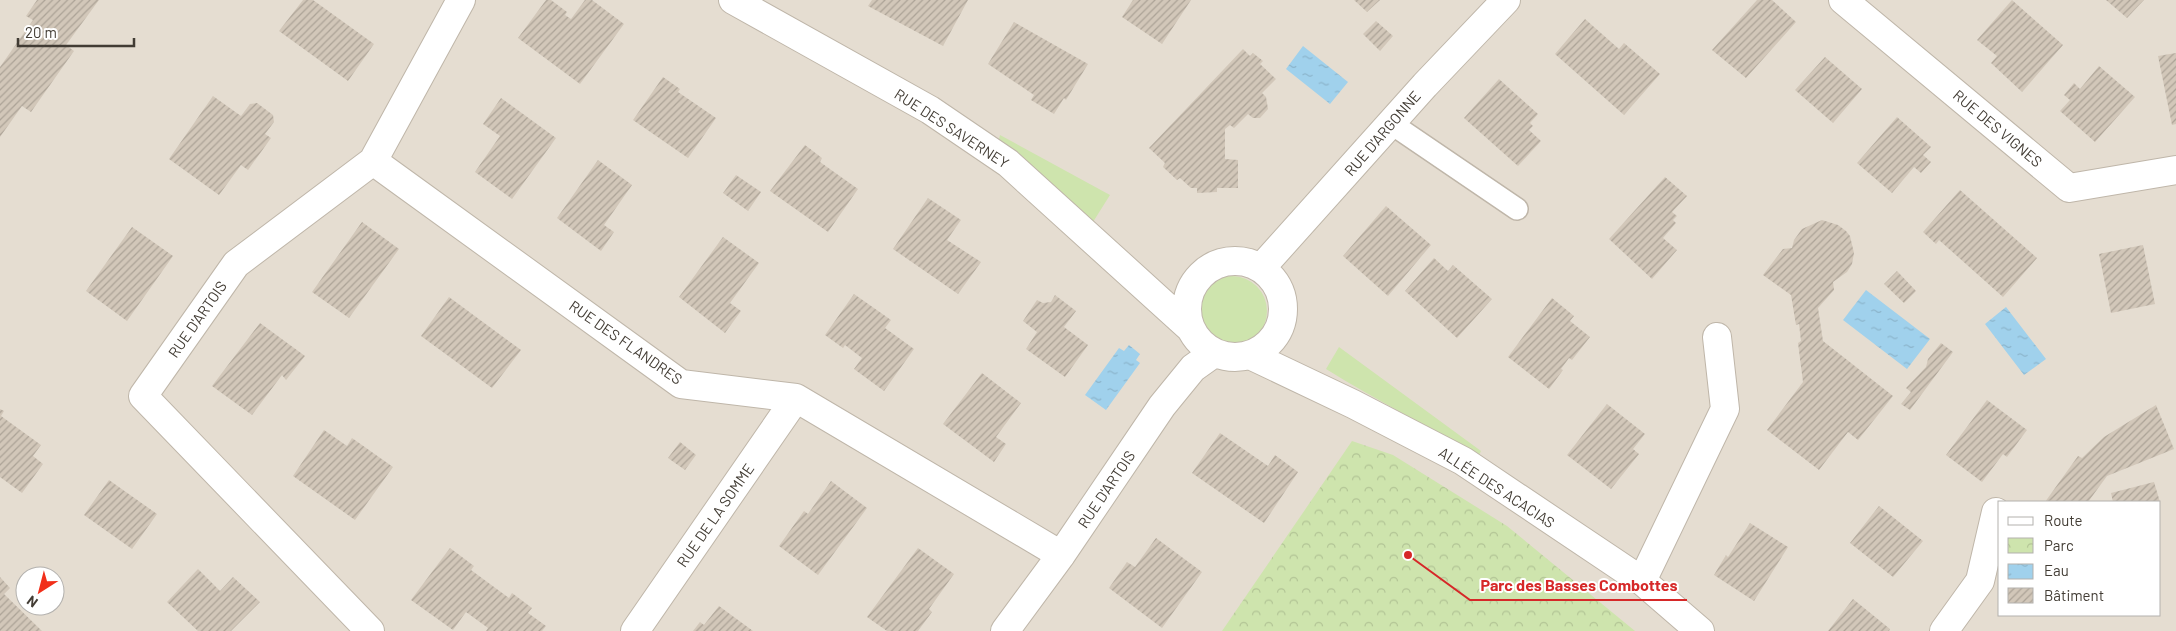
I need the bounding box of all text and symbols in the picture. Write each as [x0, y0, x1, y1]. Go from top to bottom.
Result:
scale bar [18, 15, 134, 47]
text: 20 m [25, 23, 57, 41]
street label: RUE DES SAVERNEY [891, 84, 1013, 172]
street label: RUE DES VIGNES [1950, 86, 2046, 170]
street label: RUE D'ARGONNE [1340, 87, 1424, 179]
street label: RUE D'ARTOIS [164, 277, 230, 361]
street label: RUE DES FLANDRES [566, 296, 686, 388]
street label: ALLÉE DES ACACIAS [1436, 443, 1558, 531]
street label: RUE D'ARTOIS [1074, 447, 1138, 531]
street label: RUE DE LA SOMME [673, 460, 757, 570]
legend [1998, 501, 2161, 616]
text: Route [2044, 511, 2083, 529]
text: Parc [2044, 536, 2074, 554]
text: Eau [2044, 561, 2069, 579]
north arrow [15, 566, 65, 616]
callout: Parc des Basses Combottes [1470, 569, 1687, 600]
text: Parc des Basses Combottes [1480, 575, 1678, 594]
text: Bâtiment [2044, 586, 2104, 604]
text: N [23, 592, 41, 612]

